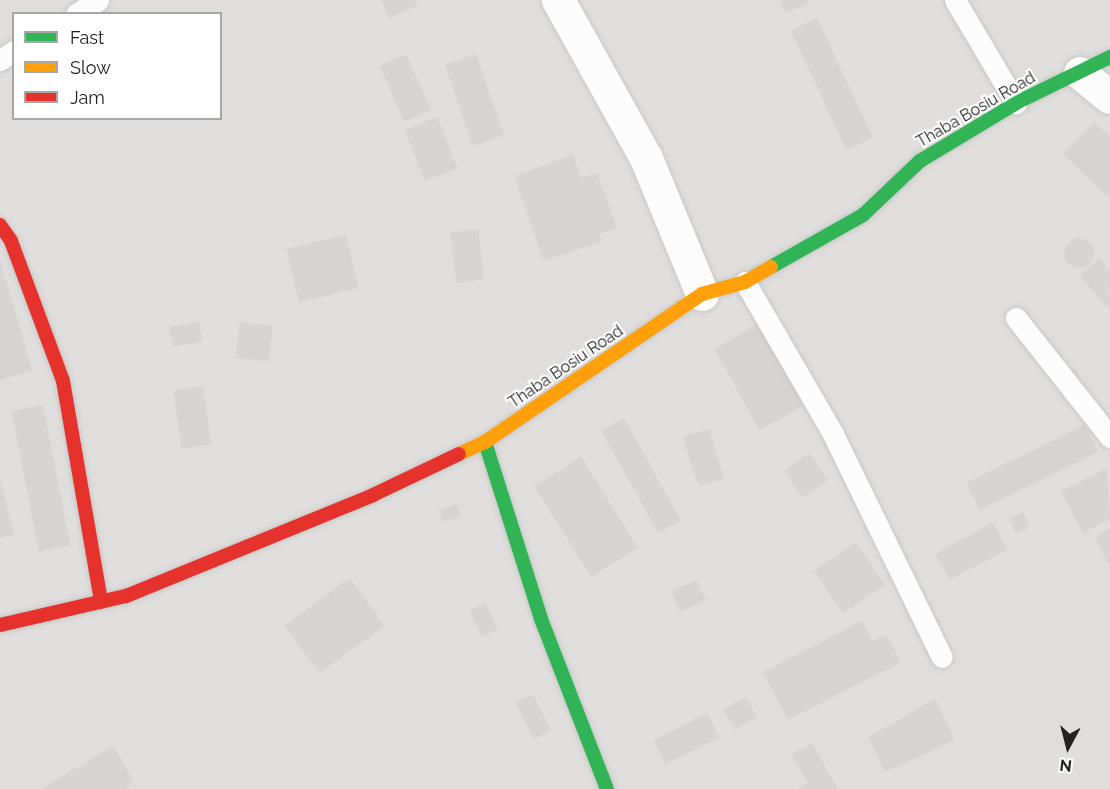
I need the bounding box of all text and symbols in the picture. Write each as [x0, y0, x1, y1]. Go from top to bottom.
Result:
legend [12, 12, 222, 120]
text: Fast [70, 27, 104, 48]
text: Slow [70, 57, 111, 78]
street label: Thaba Bosiu Road [913, 68, 1039, 152]
text: Jam [70, 87, 105, 108]
street label: Thaba Bosiu Road [505, 322, 627, 412]
north arrow [1038, 717, 1098, 777]
text: N [1059, 755, 1073, 776]

